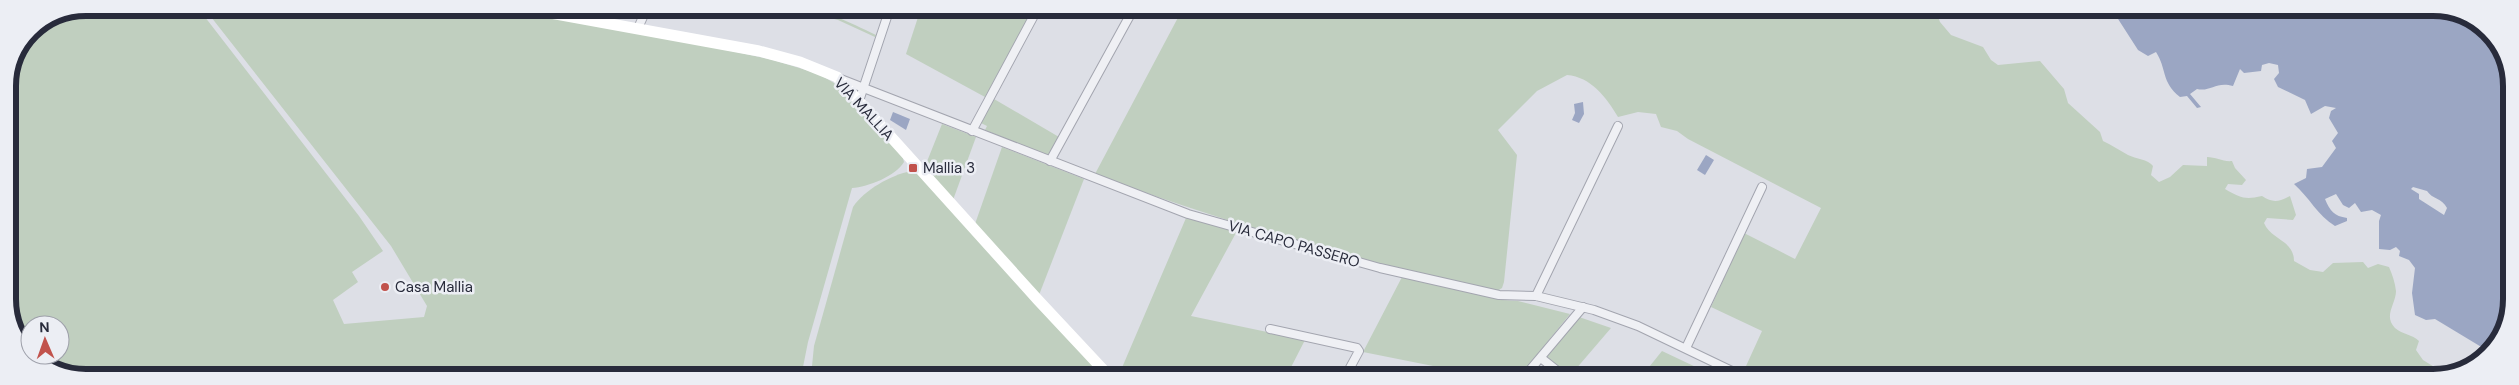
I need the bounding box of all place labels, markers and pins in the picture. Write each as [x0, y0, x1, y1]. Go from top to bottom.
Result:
place label: Mallia 3 [923, 158, 975, 178]
marker: Mallia 3 [907, 162, 919, 174]
place label: Casa Mallia [395, 277, 473, 297]
marker: Casa Mallia [379, 281, 391, 293]

